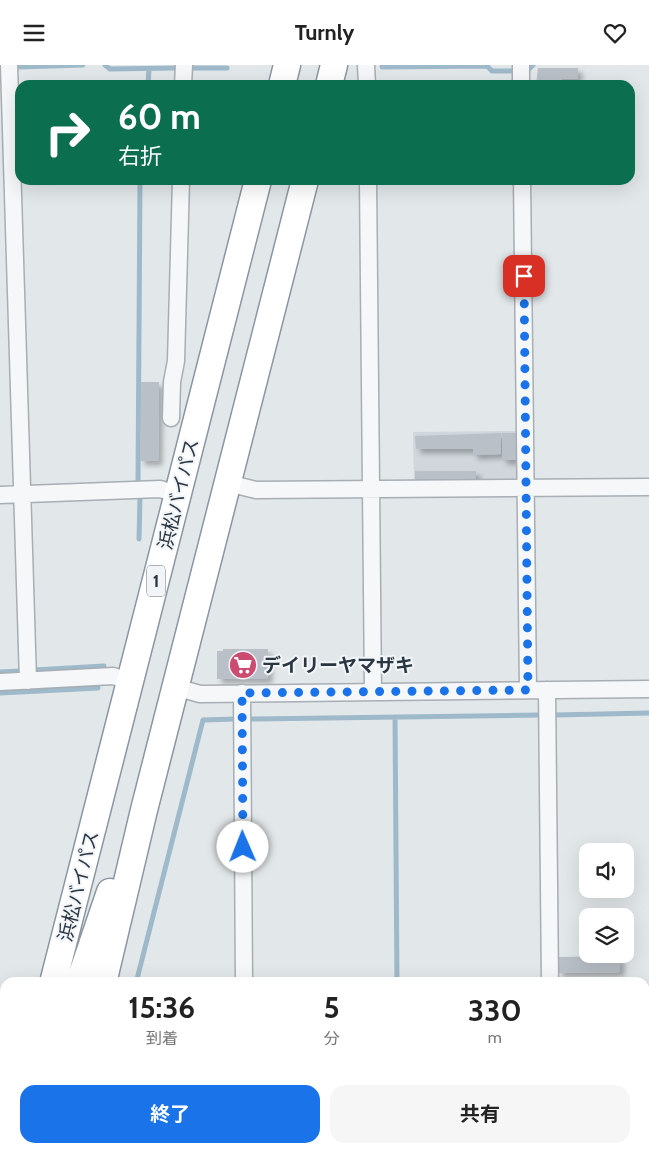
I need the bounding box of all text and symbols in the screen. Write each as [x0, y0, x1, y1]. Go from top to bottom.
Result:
icon: menu [20, 19, 48, 47]
text: Turnly [295, 19, 354, 46]
icon: heart [601, 19, 629, 47]
text: 60 m [118, 95, 201, 138]
icon: right [35, 100, 100, 165]
text: 右折 [118, 143, 162, 170]
pin [503, 255, 545, 297]
icon: arrive [510, 262, 538, 290]
street label: 浜松バイパス [154, 436, 203, 552]
road number: 1 [147, 566, 165, 597]
supermarket icon: デイリーヤマザキ [228, 650, 258, 680]
place label: デイリーヤマザキ [262, 654, 414, 677]
position arrow [216, 820, 268, 872]
street label: 浜松バイパス [54, 828, 103, 944]
map controls [579, 843, 634, 963]
button: sound [579, 843, 634, 898]
button: layers [579, 908, 634, 963]
text: 15:36 [128, 989, 195, 1026]
text: 5 [324, 989, 340, 1026]
text: 330 [468, 992, 522, 1029]
text: m [488, 1028, 502, 1047]
text: 到着 [146, 1029, 178, 1048]
text: 分 [324, 1029, 340, 1048]
button: 終了 [20, 1085, 320, 1143]
button: 共有 [330, 1085, 630, 1143]

